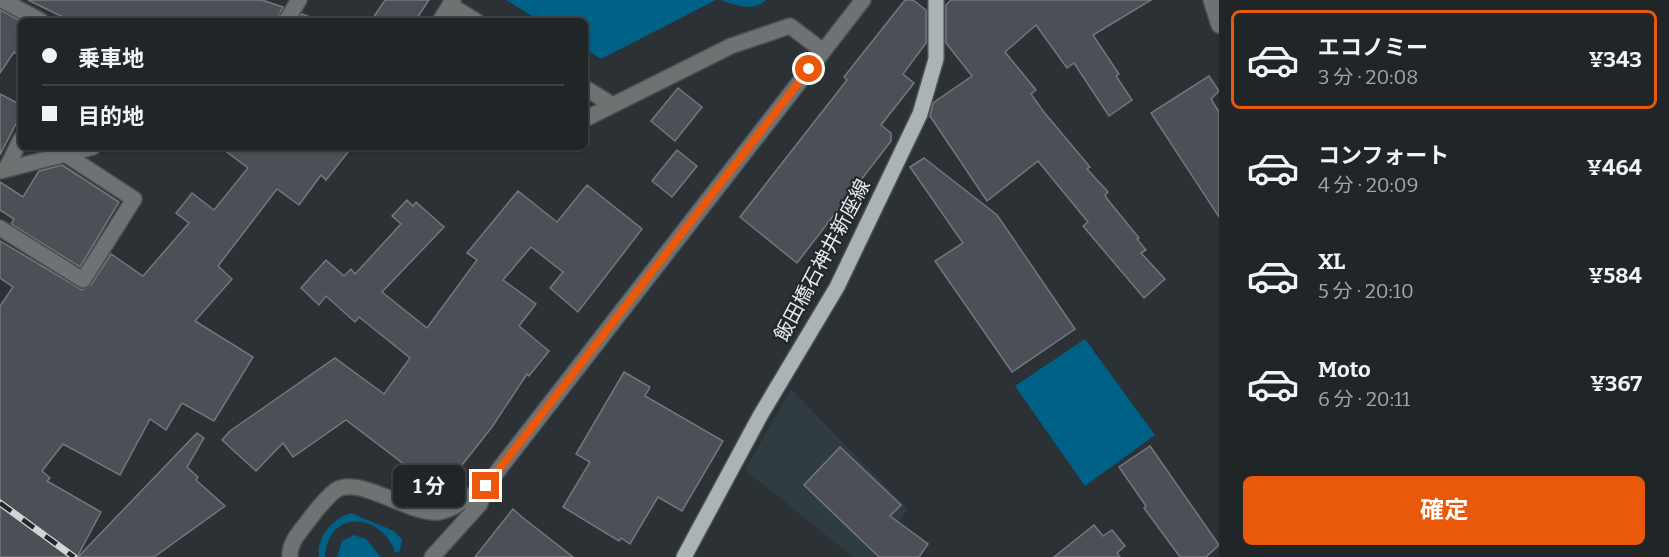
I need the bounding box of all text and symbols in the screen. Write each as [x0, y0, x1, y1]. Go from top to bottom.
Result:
icon: car [1246, 33, 1300, 87]
text: エコノミー [1318, 34, 1428, 61]
text: 乗車地 [78, 45, 144, 72]
text: ¥343 [1589, 46, 1642, 73]
route start [795, 55, 822, 82]
text: 3 分 · 20:08 [1318, 65, 1418, 89]
text: 目的地 [78, 103, 144, 130]
icon: car [1246, 141, 1300, 195]
text: コンフォート [1318, 142, 1449, 169]
text: ¥464 [1587, 154, 1642, 181]
text: 4 分 · 20:09 [1318, 173, 1418, 197]
street label: 飯田橋石神井新座線 [769, 175, 875, 345]
text: XL [1318, 248, 1345, 275]
icon: car [1246, 249, 1300, 303]
text: ¥584 [1588, 262, 1642, 289]
text: 5 分 · 20:10 [1318, 279, 1414, 303]
text: Moto [1318, 356, 1371, 383]
icon: car [1246, 357, 1300, 411]
text: ¥367 [1590, 370, 1642, 397]
text: 6 分 · 20:11 [1318, 387, 1410, 411]
callout: 1 分 [393, 465, 465, 507]
route end [472, 472, 499, 499]
text: 1 分 [413, 474, 445, 498]
button: 確定 [1243, 476, 1645, 545]

